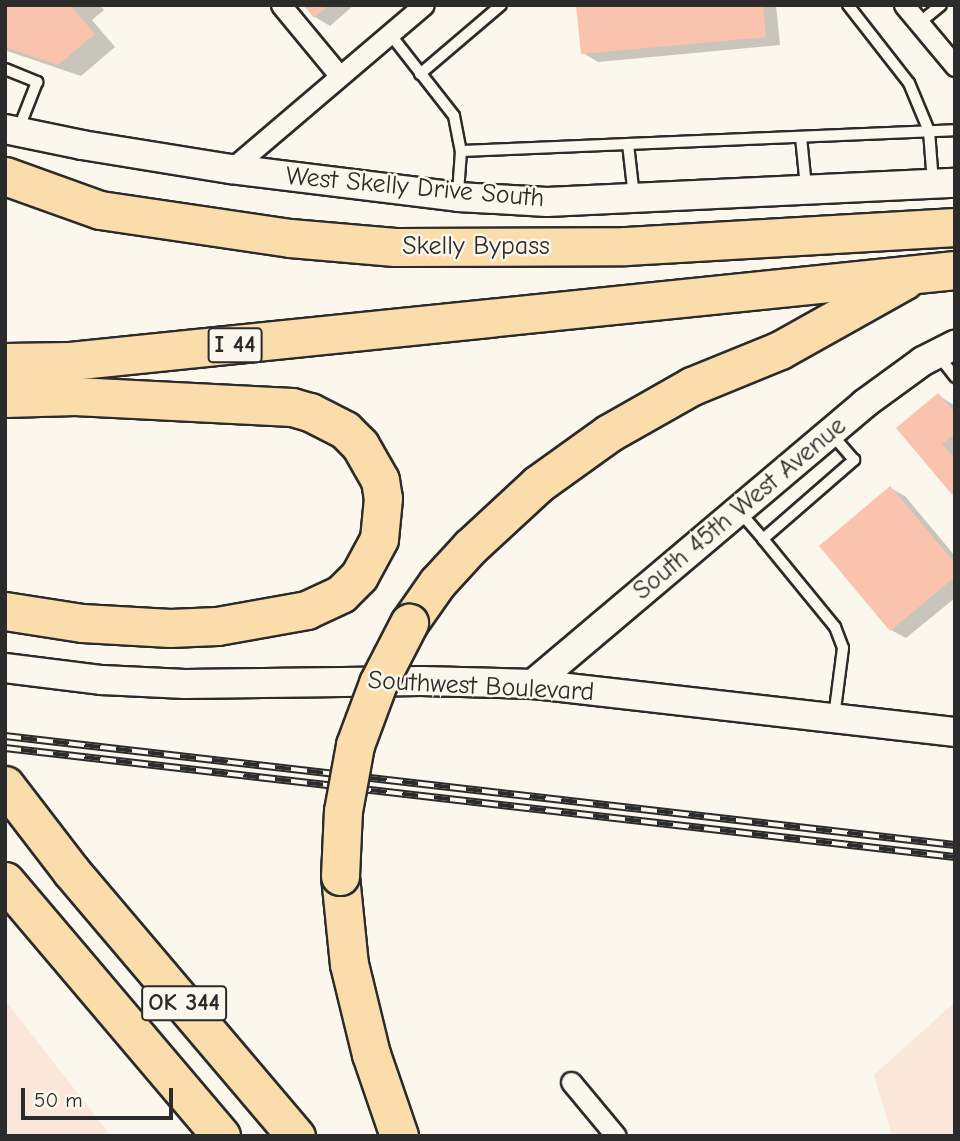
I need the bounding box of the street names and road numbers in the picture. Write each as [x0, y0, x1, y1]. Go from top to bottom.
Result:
street label: West Skelly Drive South [285, 161, 545, 215]
street label: Skelly Bypass [402, 231, 550, 263]
road number: I 44 [207, 324, 263, 366]
street label: South 45th West Avenue [627, 411, 853, 607]
street label: Southwest Boulevard [367, 665, 595, 709]
road number: OK 344 [140, 982, 228, 1023]

